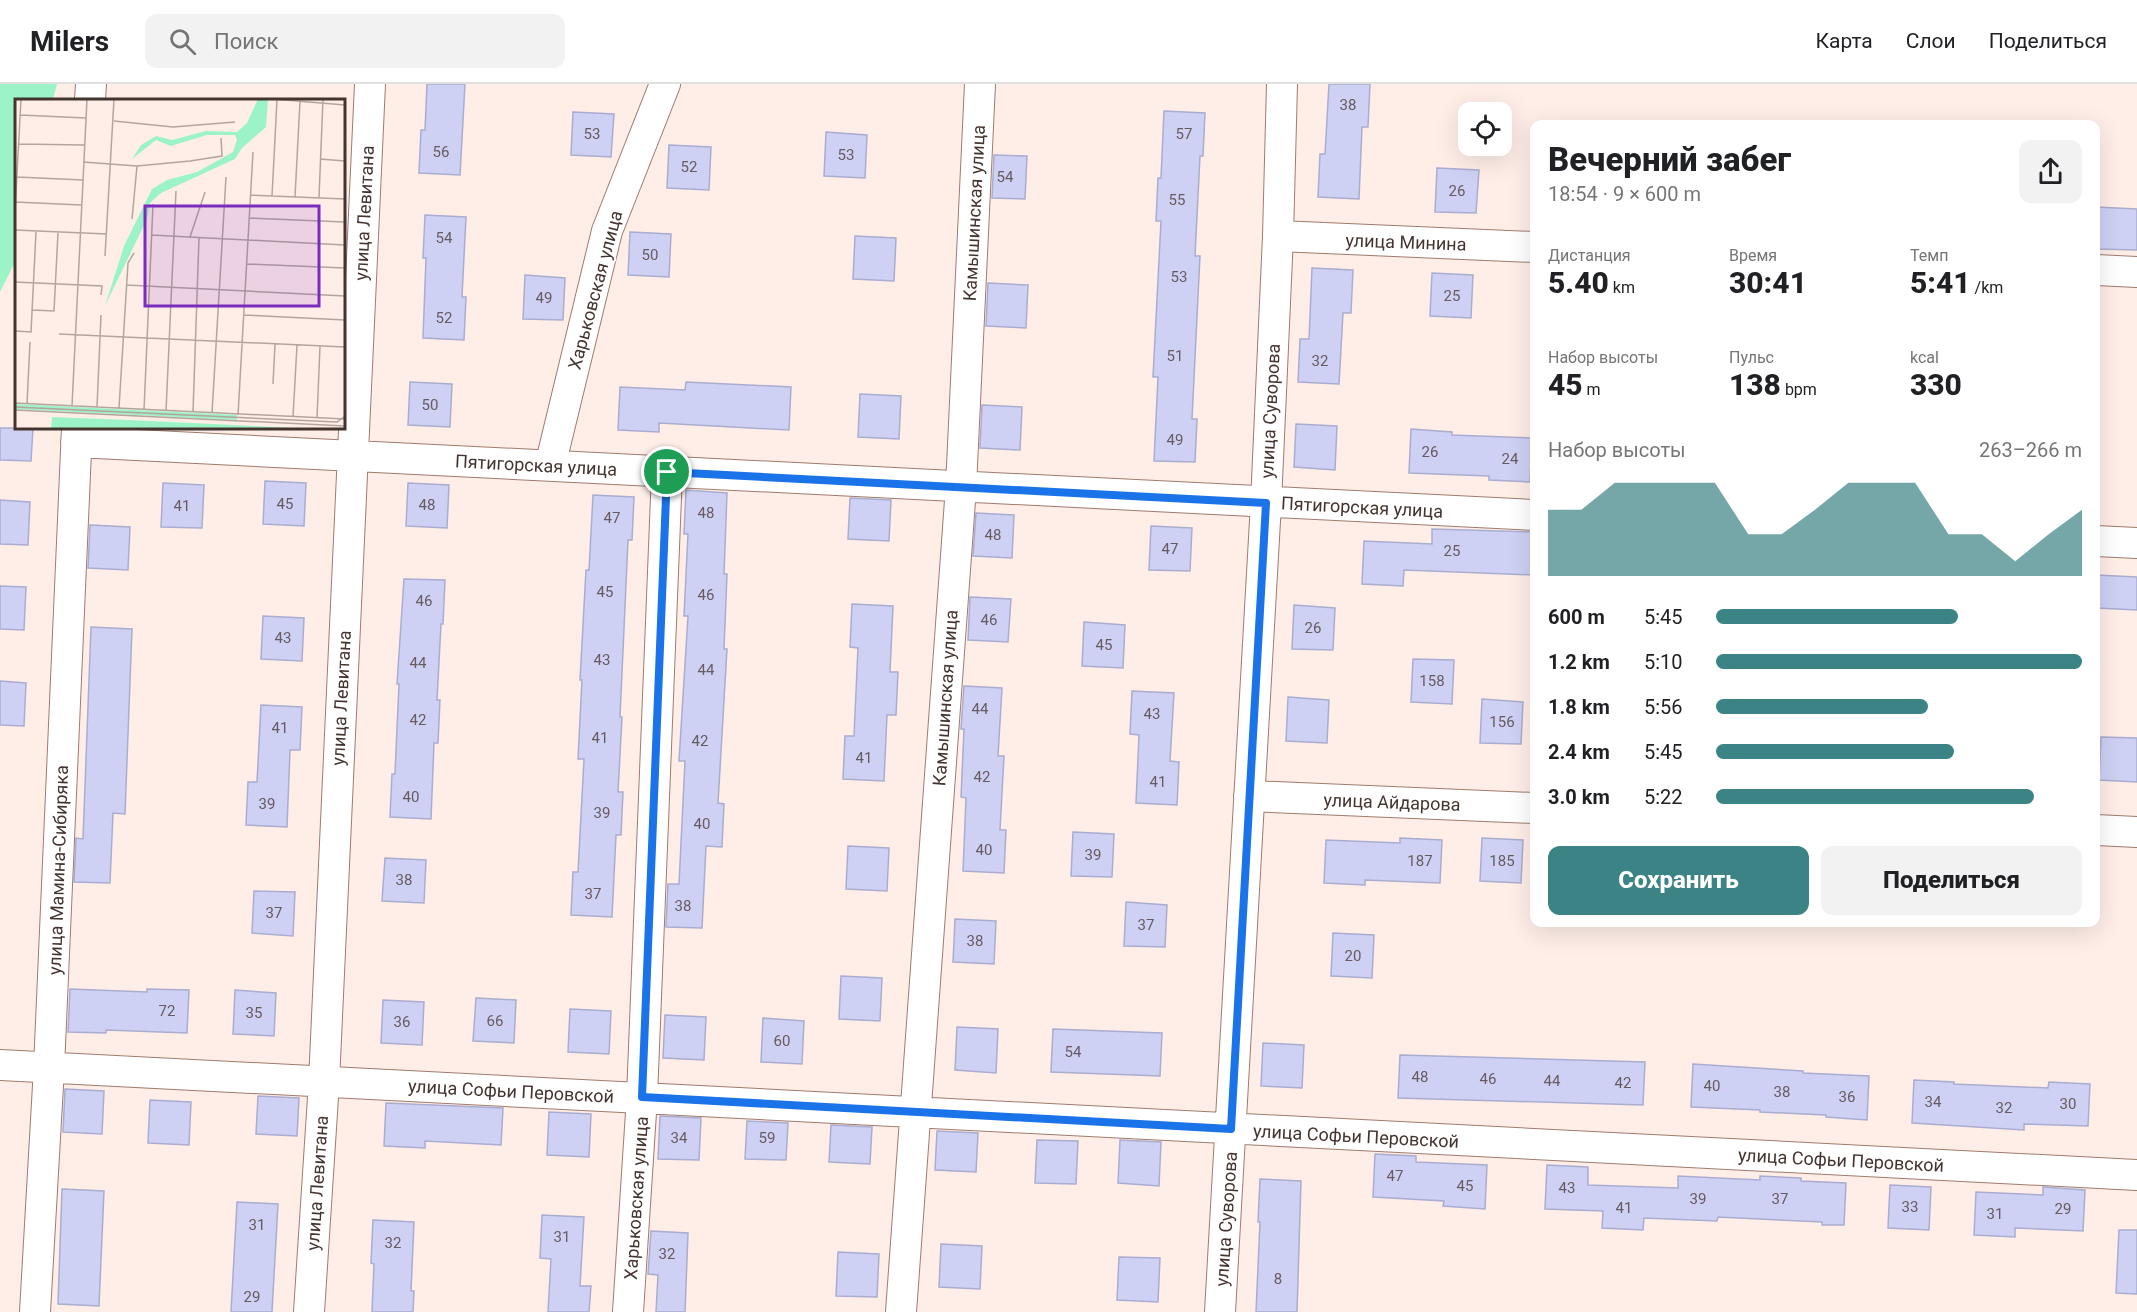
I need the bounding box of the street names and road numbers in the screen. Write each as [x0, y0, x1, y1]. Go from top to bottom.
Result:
street label: Камышинская улица [959, 124, 989, 302]
street label: улица Левитана [350, 145, 378, 281]
street label: Харьковская улица [564, 208, 626, 372]
street label: улица Минина [1345, 229, 1467, 255]
street label: улица Суворова [1256, 343, 1284, 479]
street label: Пятигорская улица [454, 450, 618, 480]
street label: Пятигорская улица [1280, 492, 1444, 522]
street label: Камышинская улица [928, 609, 962, 787]
street label: улица Левитана [327, 630, 355, 766]
street label: улица Мамина-Сибиряка [44, 765, 72, 975]
street label: улица Айдарова [1323, 789, 1461, 815]
street label: улица Софьи Перовской [407, 1075, 615, 1107]
street label: улица Левитана [302, 1115, 332, 1251]
street label: Харьковская улица [620, 1116, 652, 1280]
street label: улица Софьи Перовской [1252, 1120, 1460, 1152]
street label: улица Софьи Перовской [1737, 1144, 1945, 1176]
street label: улица Суворова [1211, 1151, 1241, 1287]

